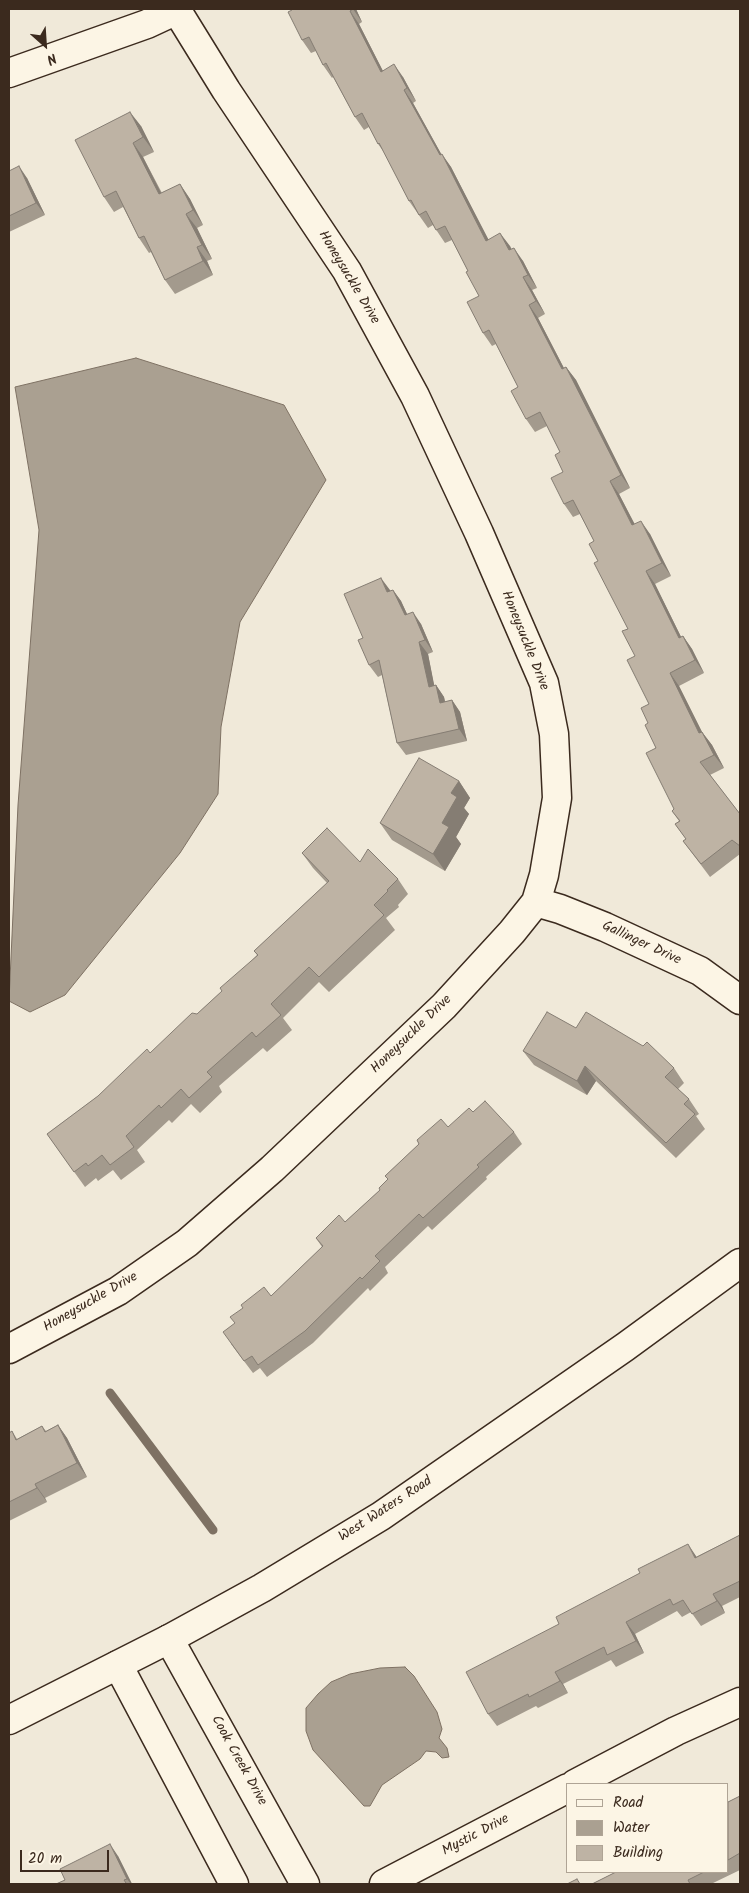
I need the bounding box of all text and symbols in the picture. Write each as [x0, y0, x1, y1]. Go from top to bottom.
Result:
north arrow [20, 20, 70, 70]
text: N [43, 47, 60, 70]
street label: Honeysuckle Drive [313, 228, 383, 328]
street label: Honeysuckle Drive [496, 589, 552, 693]
street label: Gallinger Drive [599, 918, 683, 970]
street label: Honeysuckle Drive [368, 992, 456, 1078]
street label: Honeysuckle Drive [41, 1269, 141, 1337]
street label: West Waters Road [336, 1474, 436, 1546]
street label: Cook Creek Drive [206, 1713, 270, 1809]
legend [566, 1783, 729, 1873]
text: Road [613, 1791, 643, 1815]
street label: Mystic Drive [440, 1811, 512, 1861]
text: Water [613, 1816, 649, 1840]
scale bar [22, 1840, 111, 1872]
text: Building [613, 1841, 663, 1865]
text: 20 m [28, 1847, 62, 1871]

